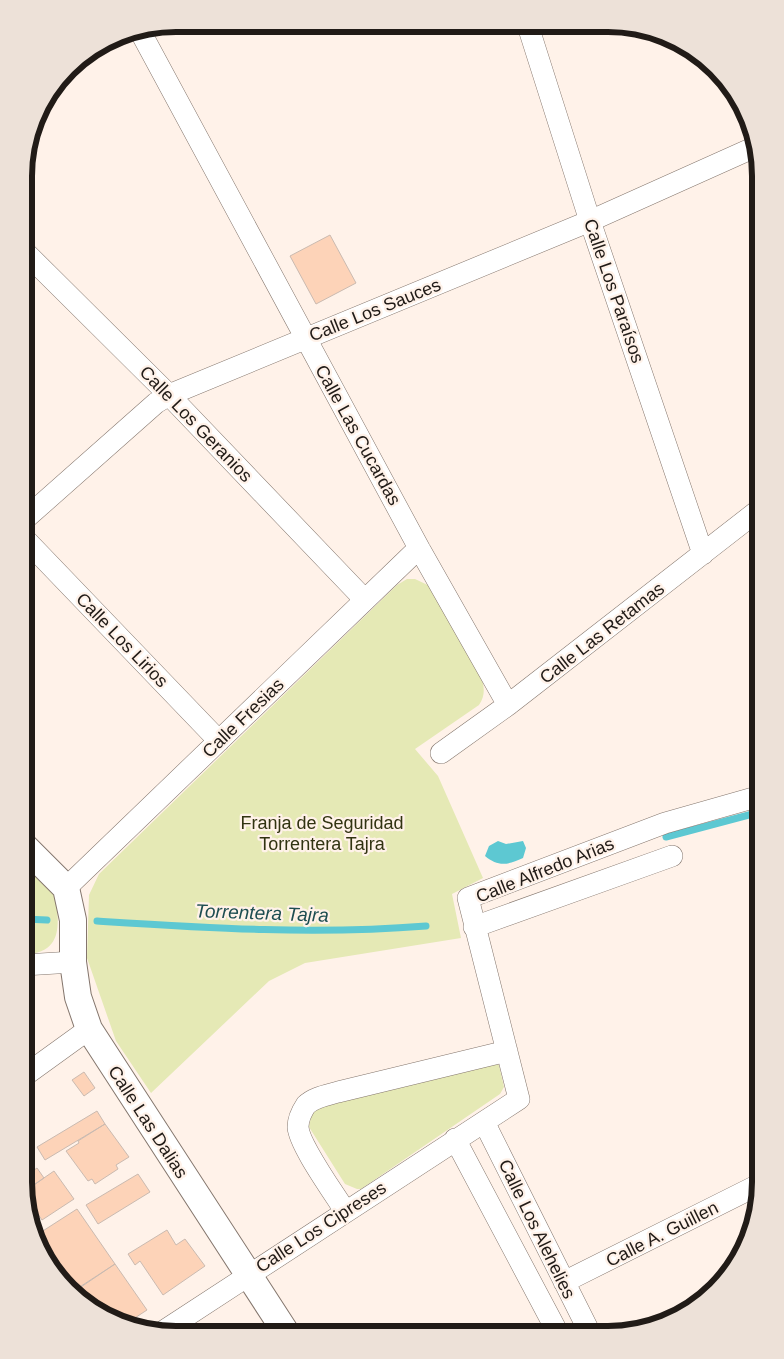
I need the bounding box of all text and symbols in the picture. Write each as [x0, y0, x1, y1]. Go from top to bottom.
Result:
street label: Calle Los Paraísos [580, 216, 648, 366]
street label: Calle Los Sauces [306, 274, 444, 346]
street label: Calle Las Cucardas [311, 361, 405, 509]
street label: Calle Los Geranios [136, 362, 256, 486]
street label: Calle Las Retamas [536, 578, 668, 688]
street label: Calle Los Lirios [72, 589, 172, 691]
street label: Calle Fresias [198, 674, 288, 762]
park label: Franja de Seguridad Torrentera Tajra [240, 813, 404, 854]
street label: Calle Alfredo Arias [473, 833, 617, 907]
water label: Torrentera Tajra [195, 900, 329, 926]
street label: Calle Las Dalias [104, 1062, 192, 1182]
street label: Calle Los Alehelies [495, 1156, 579, 1302]
street label: Calle Los Cipreses [252, 1177, 390, 1277]
street label: Calle A. Guillen [603, 1197, 721, 1271]

